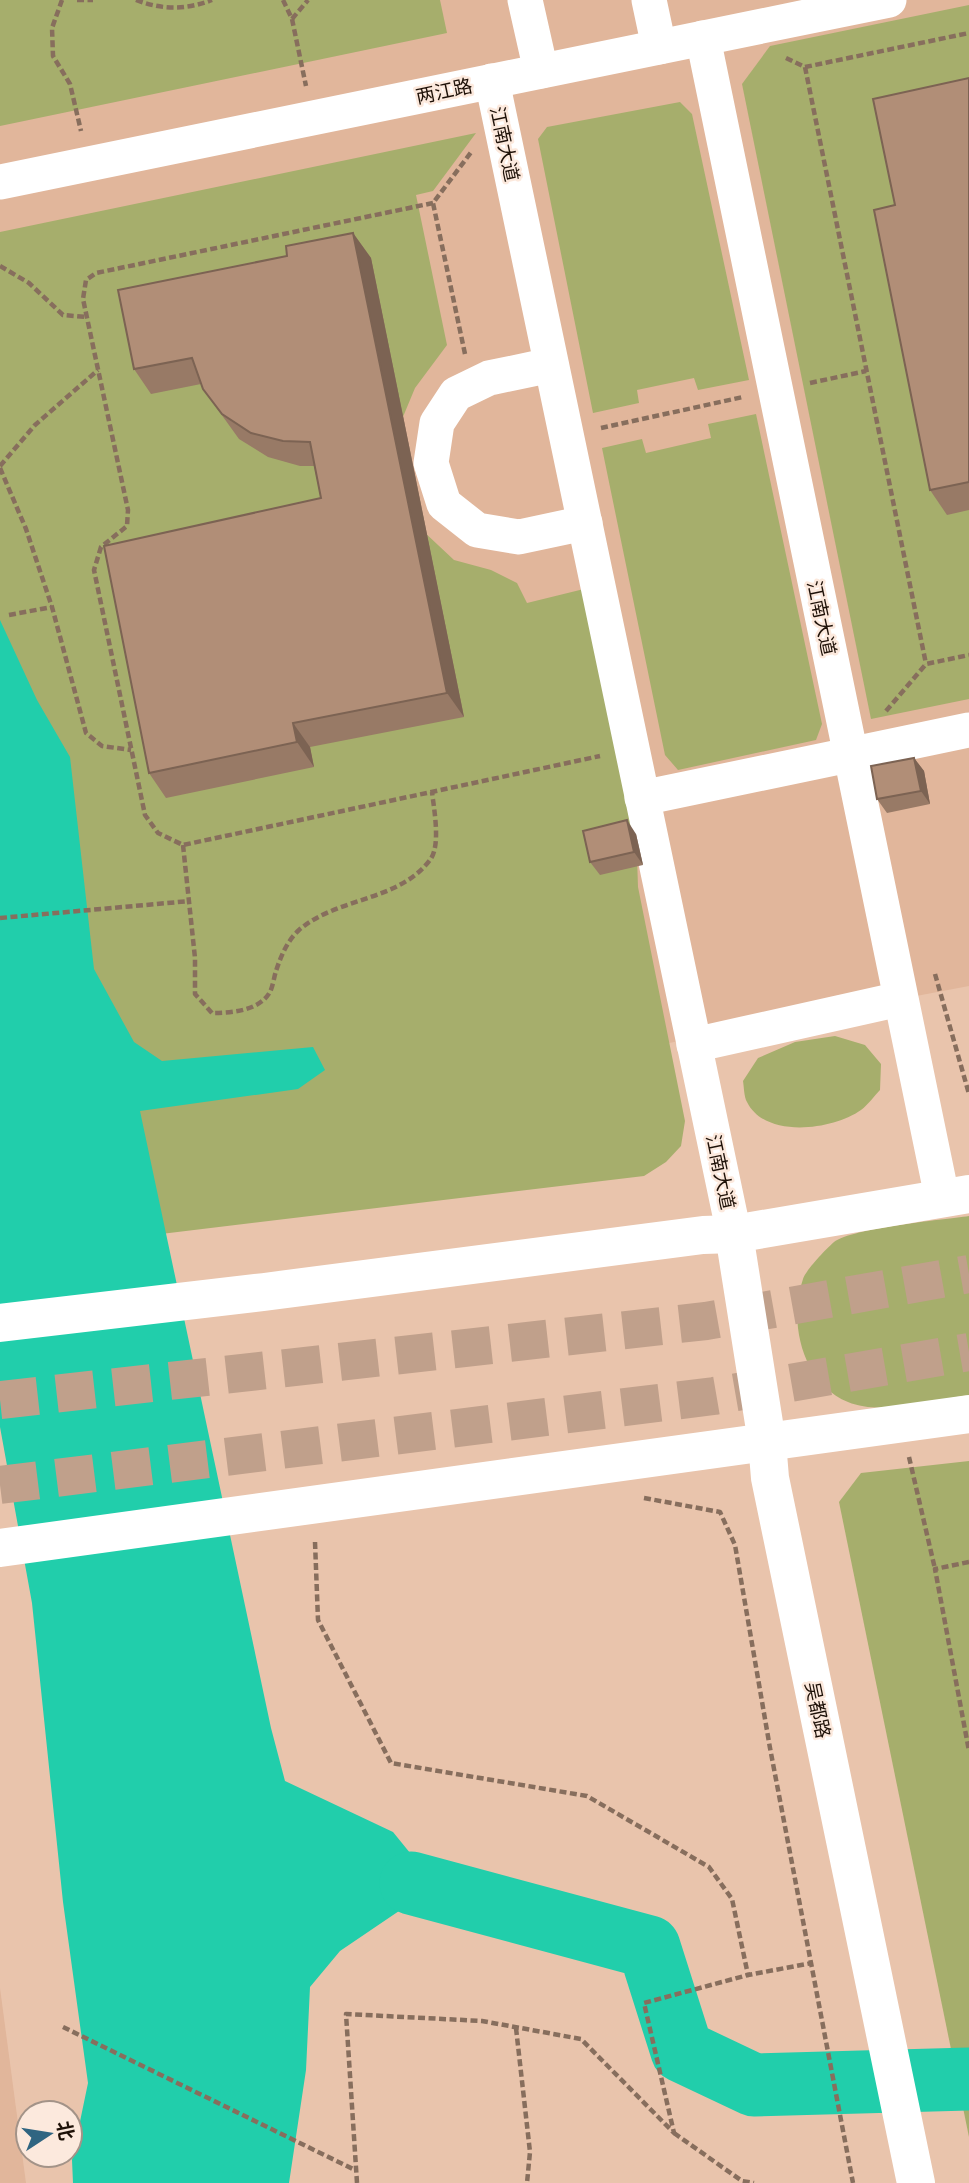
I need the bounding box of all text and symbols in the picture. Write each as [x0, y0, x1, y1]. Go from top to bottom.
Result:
street label: 两江路 [414, 74, 474, 109]
street label: 江南大道 [485, 105, 524, 184]
street label: 江南大道 [802, 579, 841, 658]
street label: 江南大道 [701, 1133, 740, 1212]
street label: 吴都路 [800, 1680, 835, 1740]
north arrow [14, 2099, 84, 2169]
text: 北 [52, 2119, 78, 2142]

